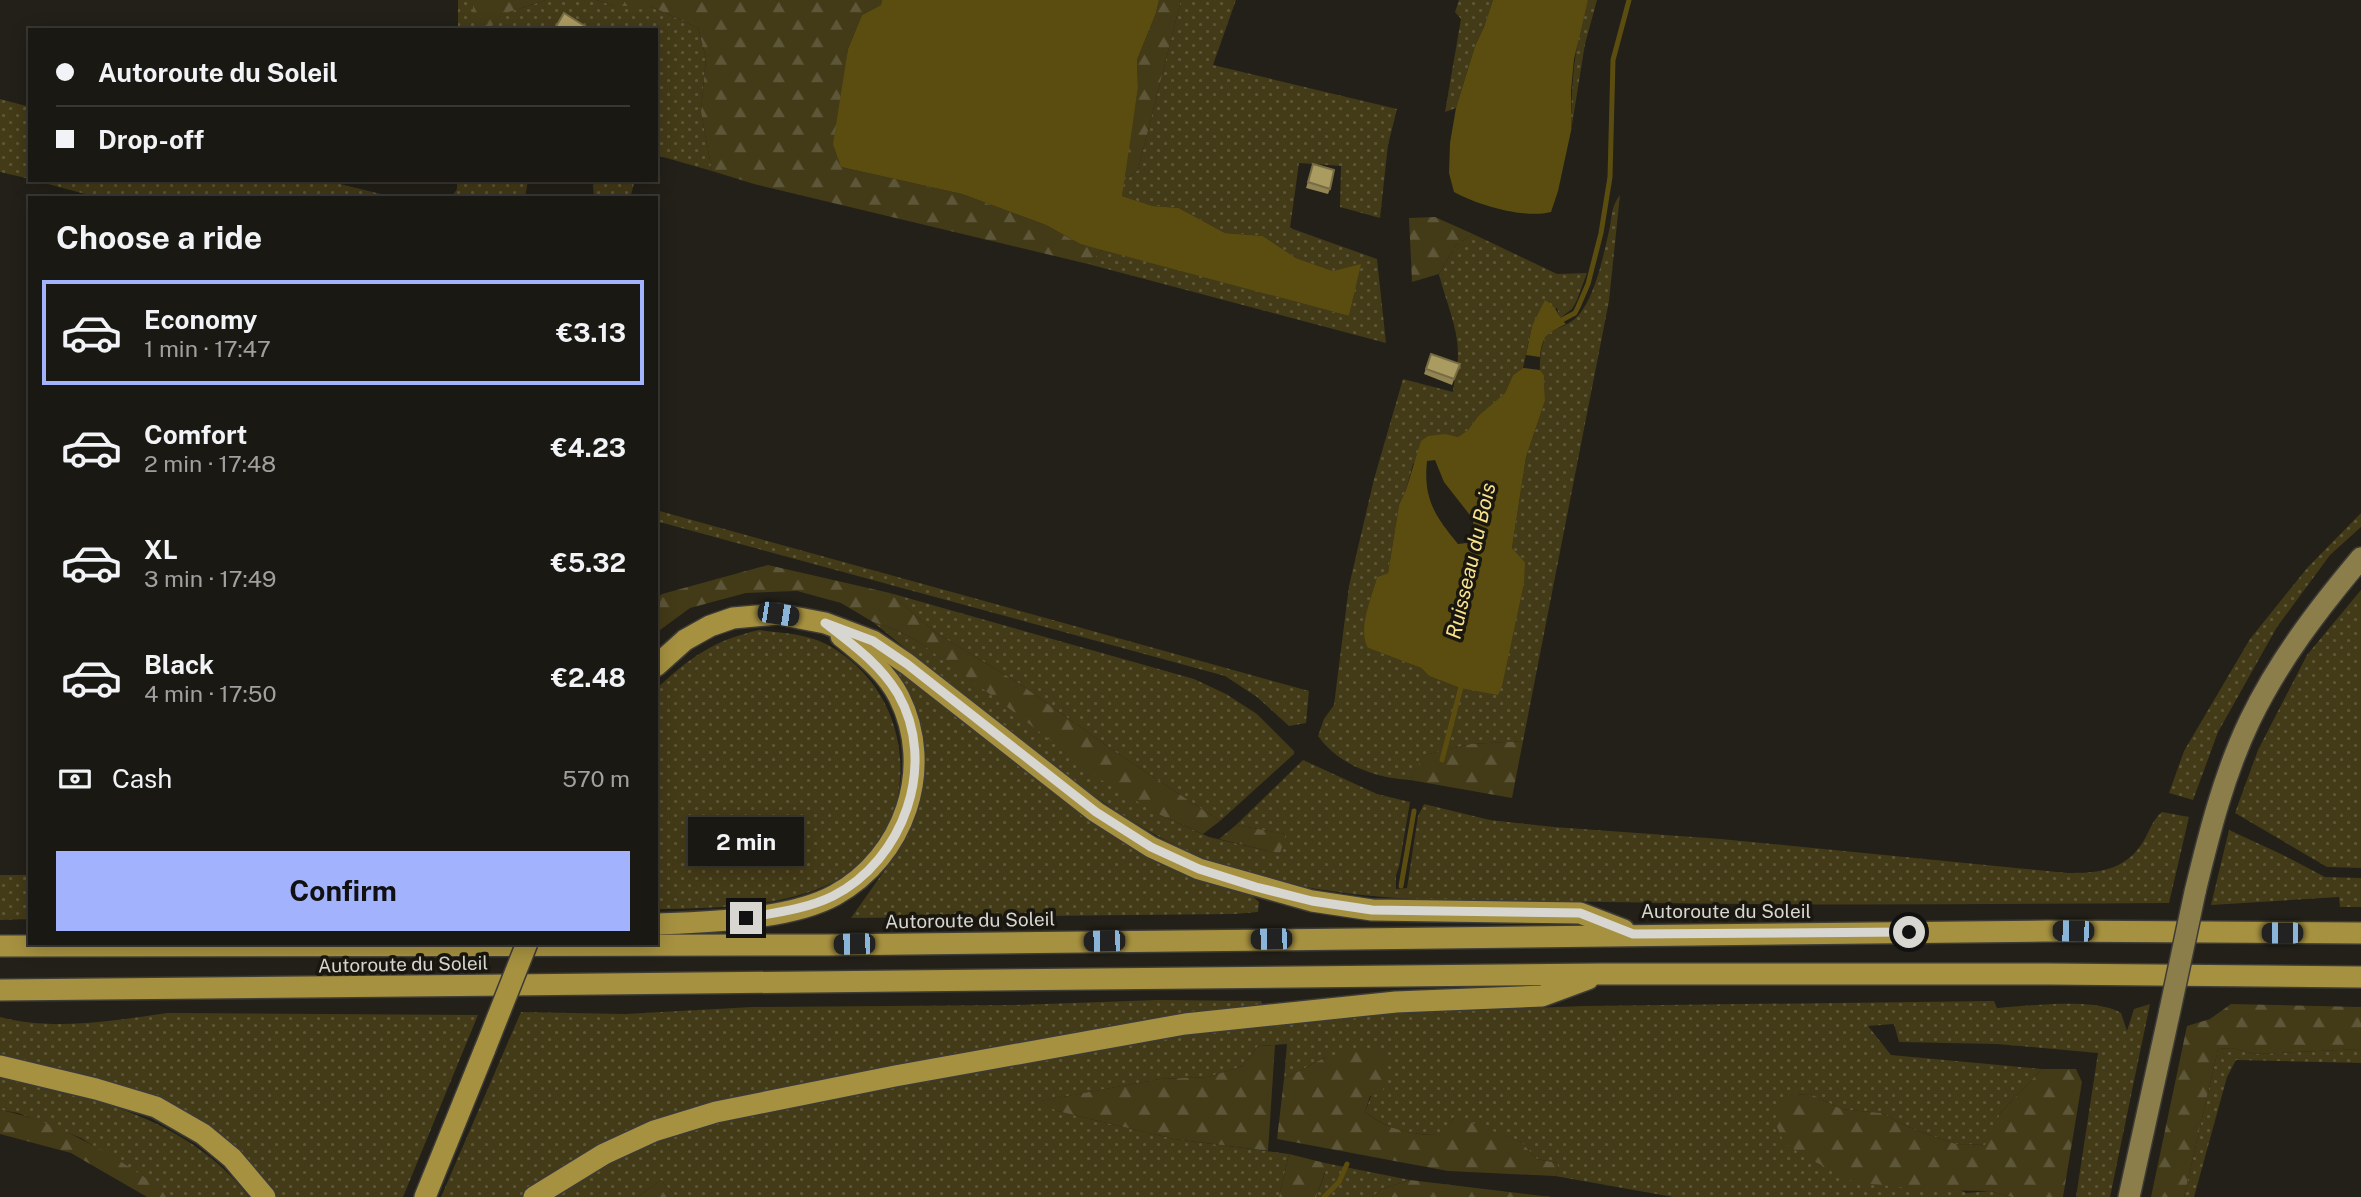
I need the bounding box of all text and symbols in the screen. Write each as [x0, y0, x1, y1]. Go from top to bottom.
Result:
text: Autoroute du Soleil [98, 57, 338, 88]
text: Drop-off [98, 124, 204, 155]
text: Choose a ride [56, 219, 262, 256]
icon: car [60, 301, 123, 364]
text: Economy [144, 304, 257, 335]
text: €3.13 [556, 317, 626, 348]
text: 1 min · 17:47 [144, 335, 271, 362]
icon: car [60, 416, 123, 479]
text: Comfort [144, 419, 247, 450]
text: €4.23 [551, 432, 626, 463]
text: 2 min · 17:48 [144, 450, 276, 477]
water label: Ruisseau du Bois [1440, 480, 1501, 641]
icon: car [60, 531, 123, 594]
text: XL [144, 534, 178, 565]
text: €5.32 [551, 547, 626, 578]
text: 3 min · 17:49 [144, 565, 276, 592]
car [756, 600, 801, 628]
icon: car [60, 646, 123, 709]
text: Black [144, 649, 214, 680]
text: €2.48 [551, 662, 626, 693]
text: 4 min · 17:50 [144, 680, 277, 707]
icon: cash [56, 760, 94, 798]
text: Cash [112, 763, 172, 794]
text: 570 m [562, 765, 630, 792]
callout: 2 min [688, 816, 804, 866]
text: 2 min [716, 828, 776, 855]
button: Confirm [56, 851, 630, 931]
street label: Autoroute du Soleil [1641, 900, 1811, 922]
route end [730, 902, 762, 934]
street label: Autoroute du Soleil [885, 908, 1055, 932]
route start [1893, 916, 1925, 948]
car [2052, 920, 2095, 942]
car [2262, 923, 2304, 944]
car [1250, 928, 1293, 950]
car [1083, 930, 1126, 952]
car [833, 933, 876, 955]
street label: Autoroute du Soleil [318, 952, 488, 976]

